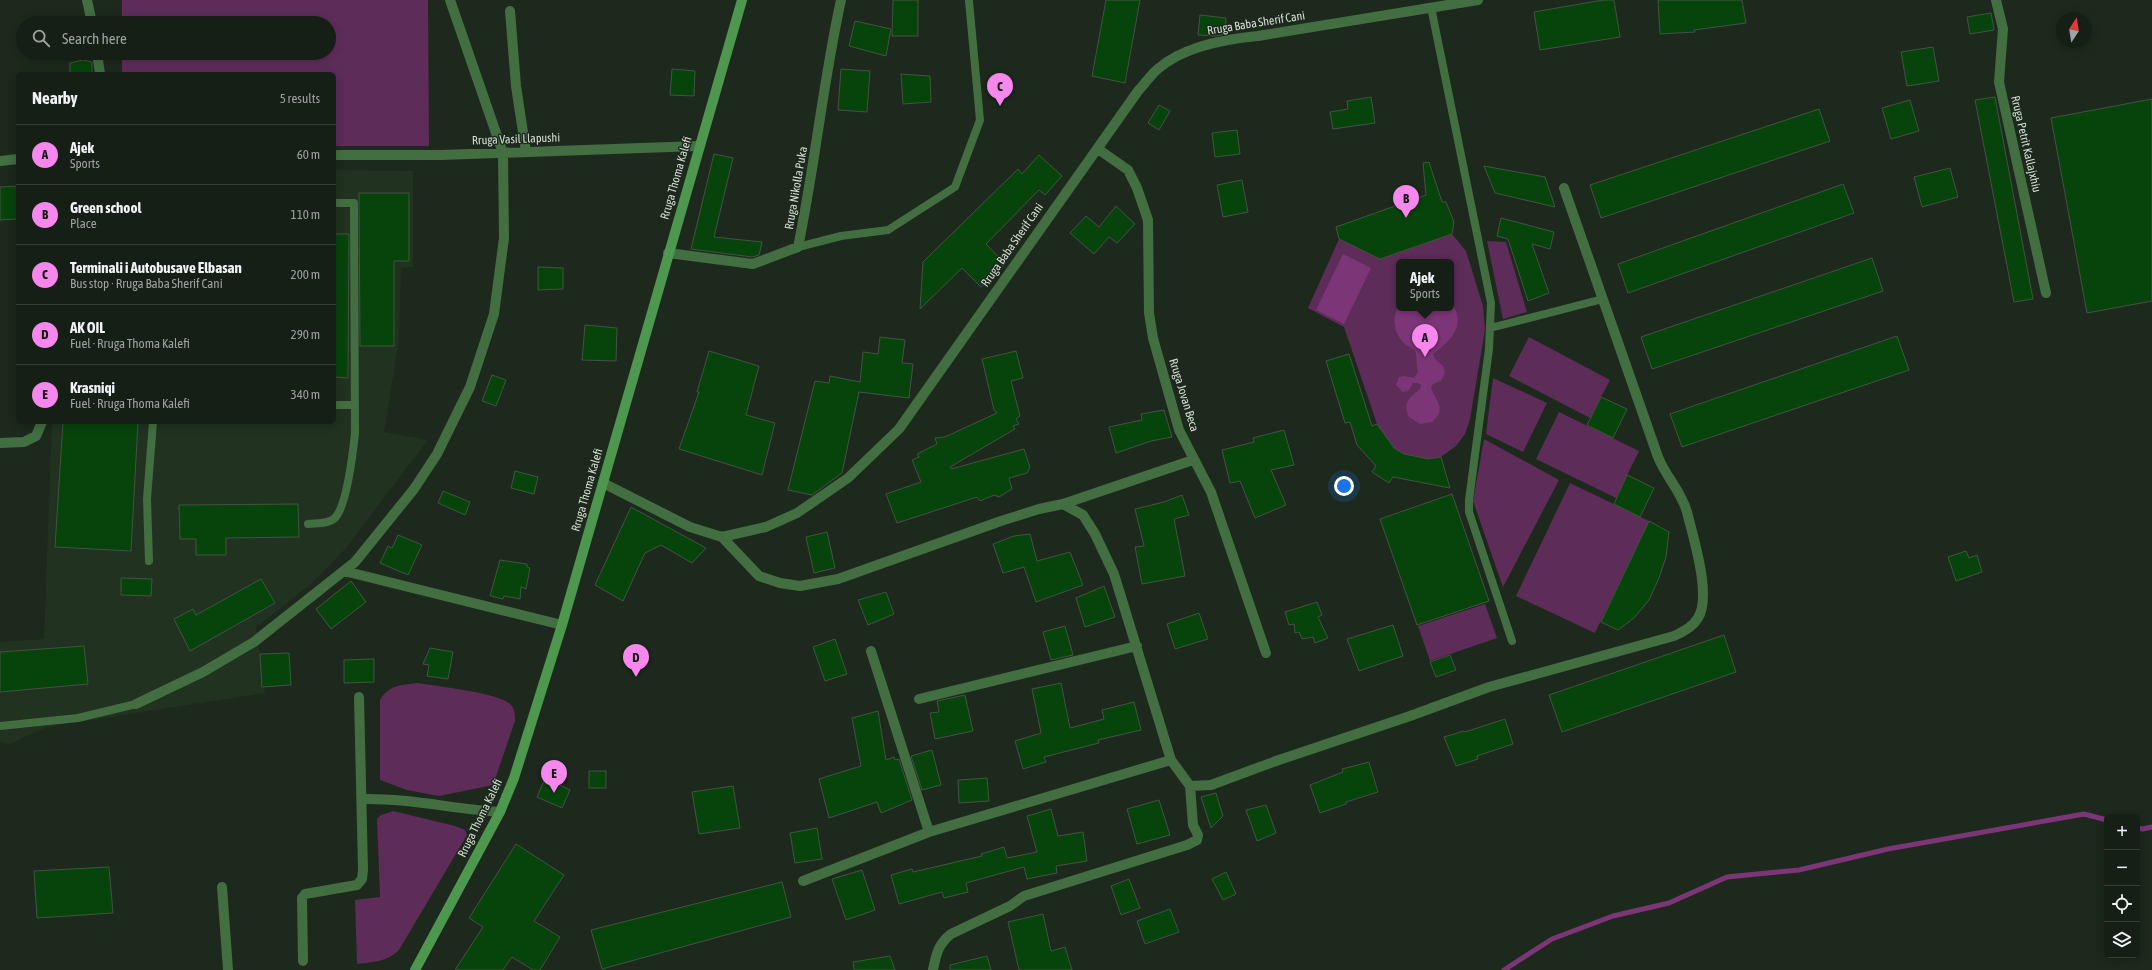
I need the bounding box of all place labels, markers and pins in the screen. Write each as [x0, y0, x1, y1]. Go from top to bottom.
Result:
pin: C [987, 73, 1013, 106]
pin: B [1393, 185, 1419, 218]
pin: A [1412, 324, 1438, 357]
pin: D [623, 644, 649, 677]
pin: E [541, 760, 567, 793]

